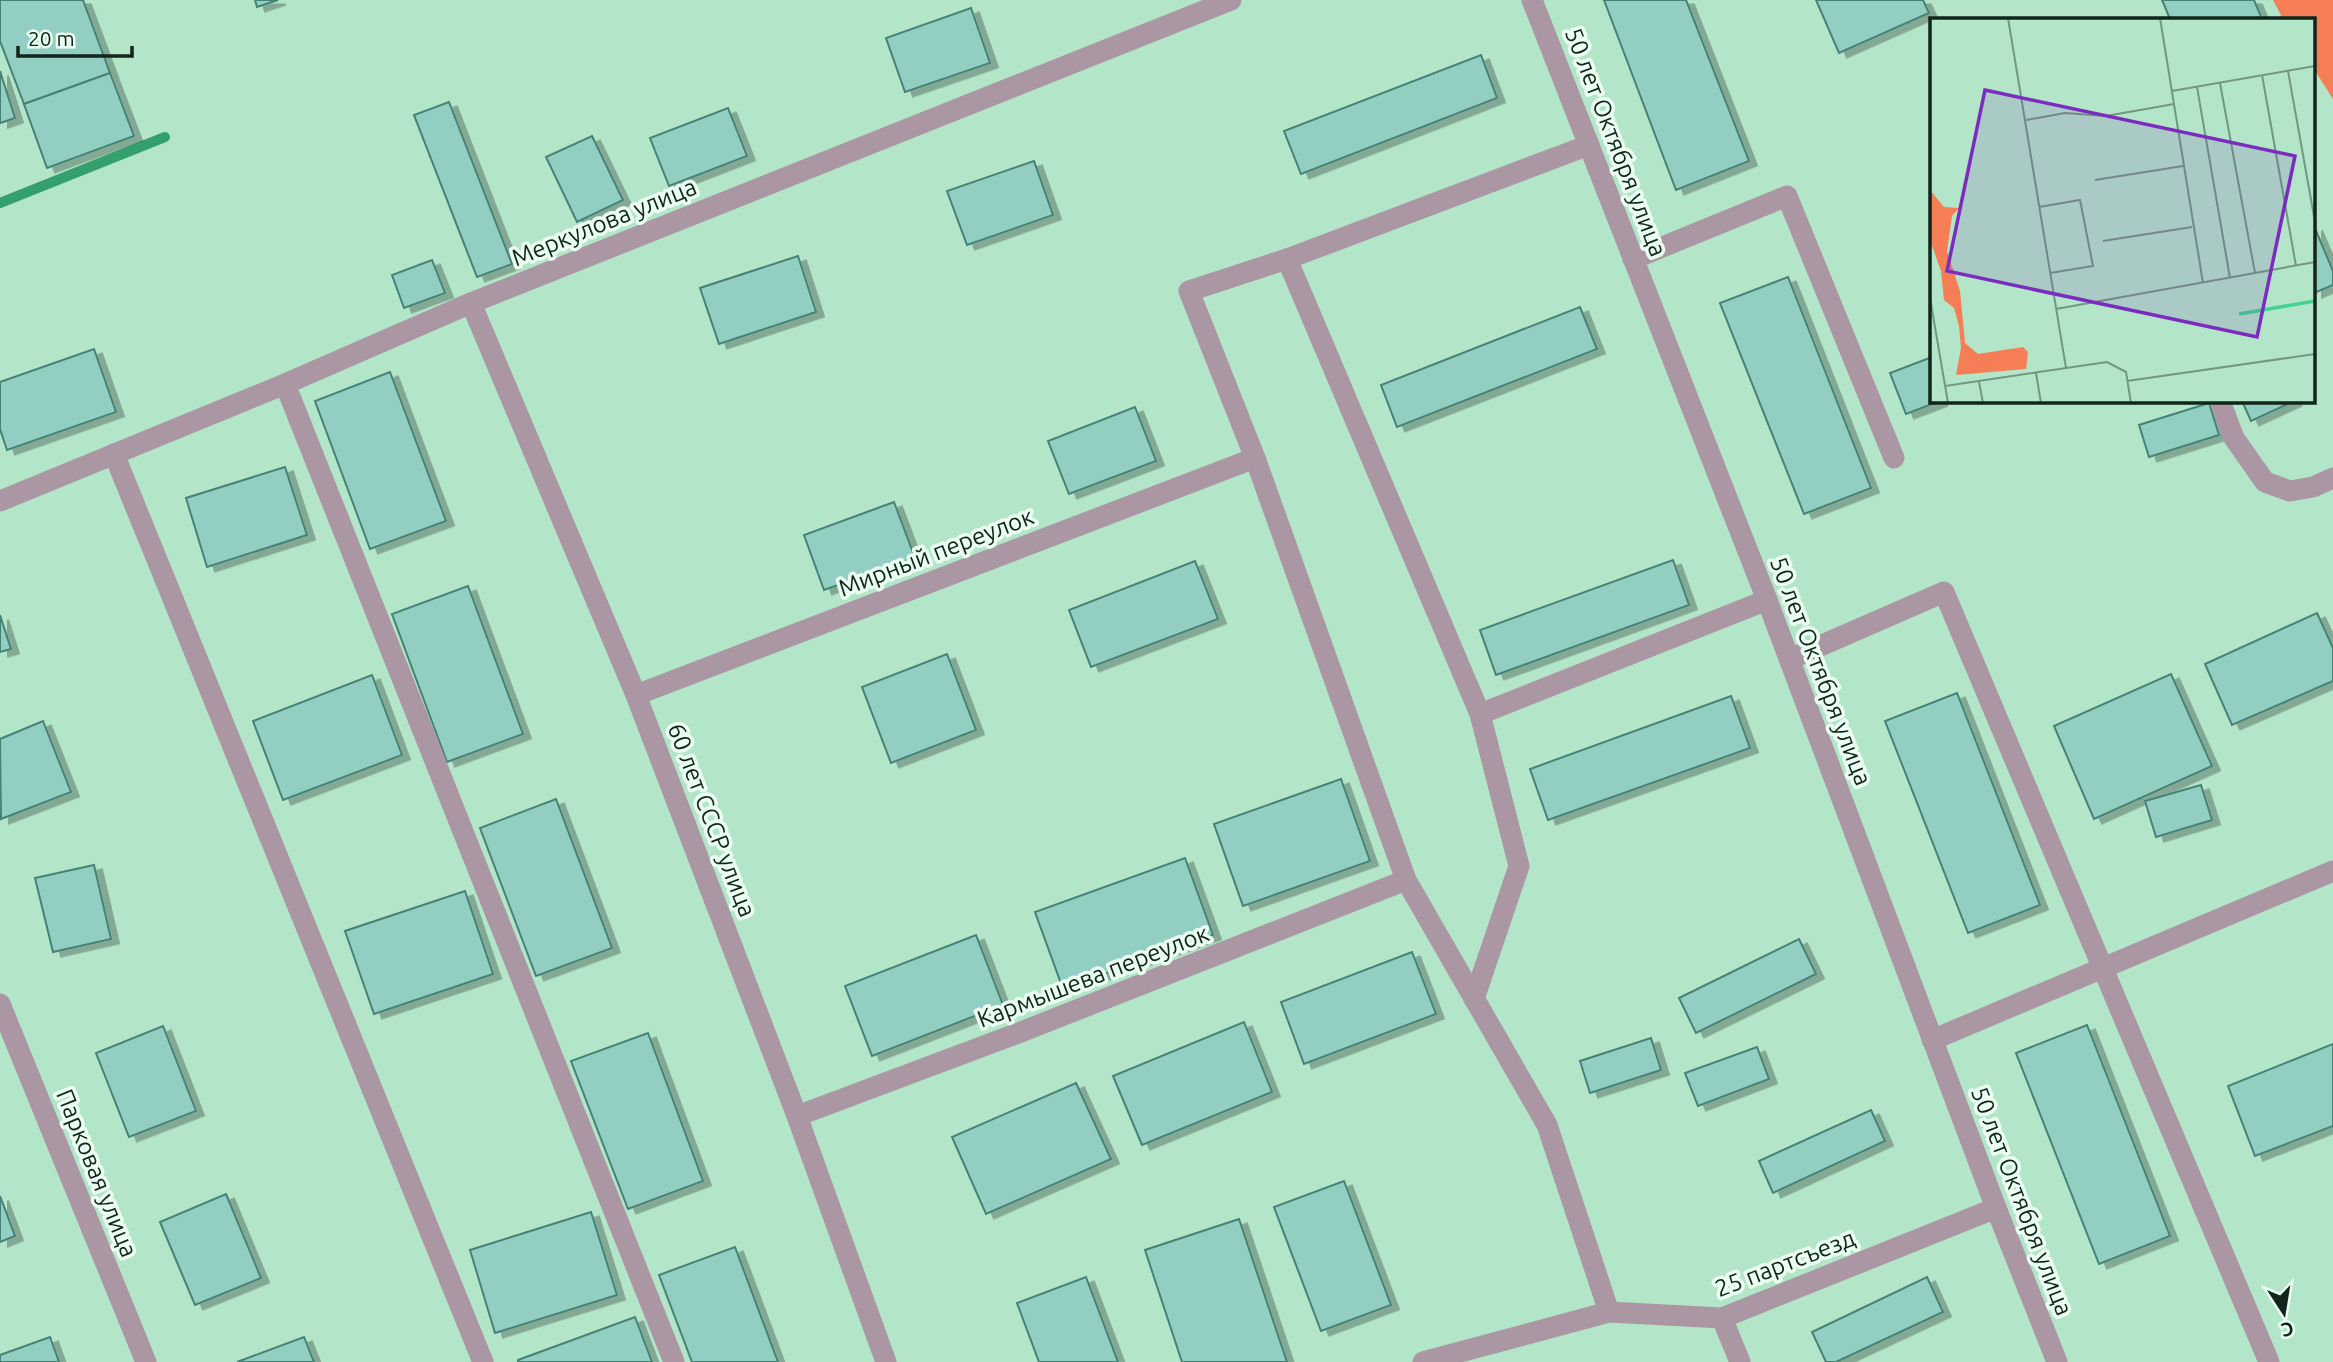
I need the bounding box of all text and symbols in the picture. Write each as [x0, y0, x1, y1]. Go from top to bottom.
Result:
scale bar [18, 14, 131, 58]
inset map [1930, 18, 2316, 402]
street label: 50 лет Октября улица [1560, 24, 1672, 260]
text: 20 m [28, 26, 75, 50]
street label: Меркулова улица [508, 173, 700, 271]
street label: Мирный переулок [835, 502, 1037, 602]
street label: 50 лет Октября улица [1765, 553, 1877, 789]
street label: 60 лет СССР улица [663, 719, 761, 921]
street label: Кармышева переулок [973, 919, 1213, 1033]
street label: 50 лет Октября улица [1966, 1083, 2078, 1319]
street label: Парковая улица [51, 1085, 143, 1261]
street label: 25 партсъезд [1711, 1224, 1859, 1302]
north arrow [2249, 1278, 2319, 1348]
text: С [2279, 1318, 2296, 1342]

